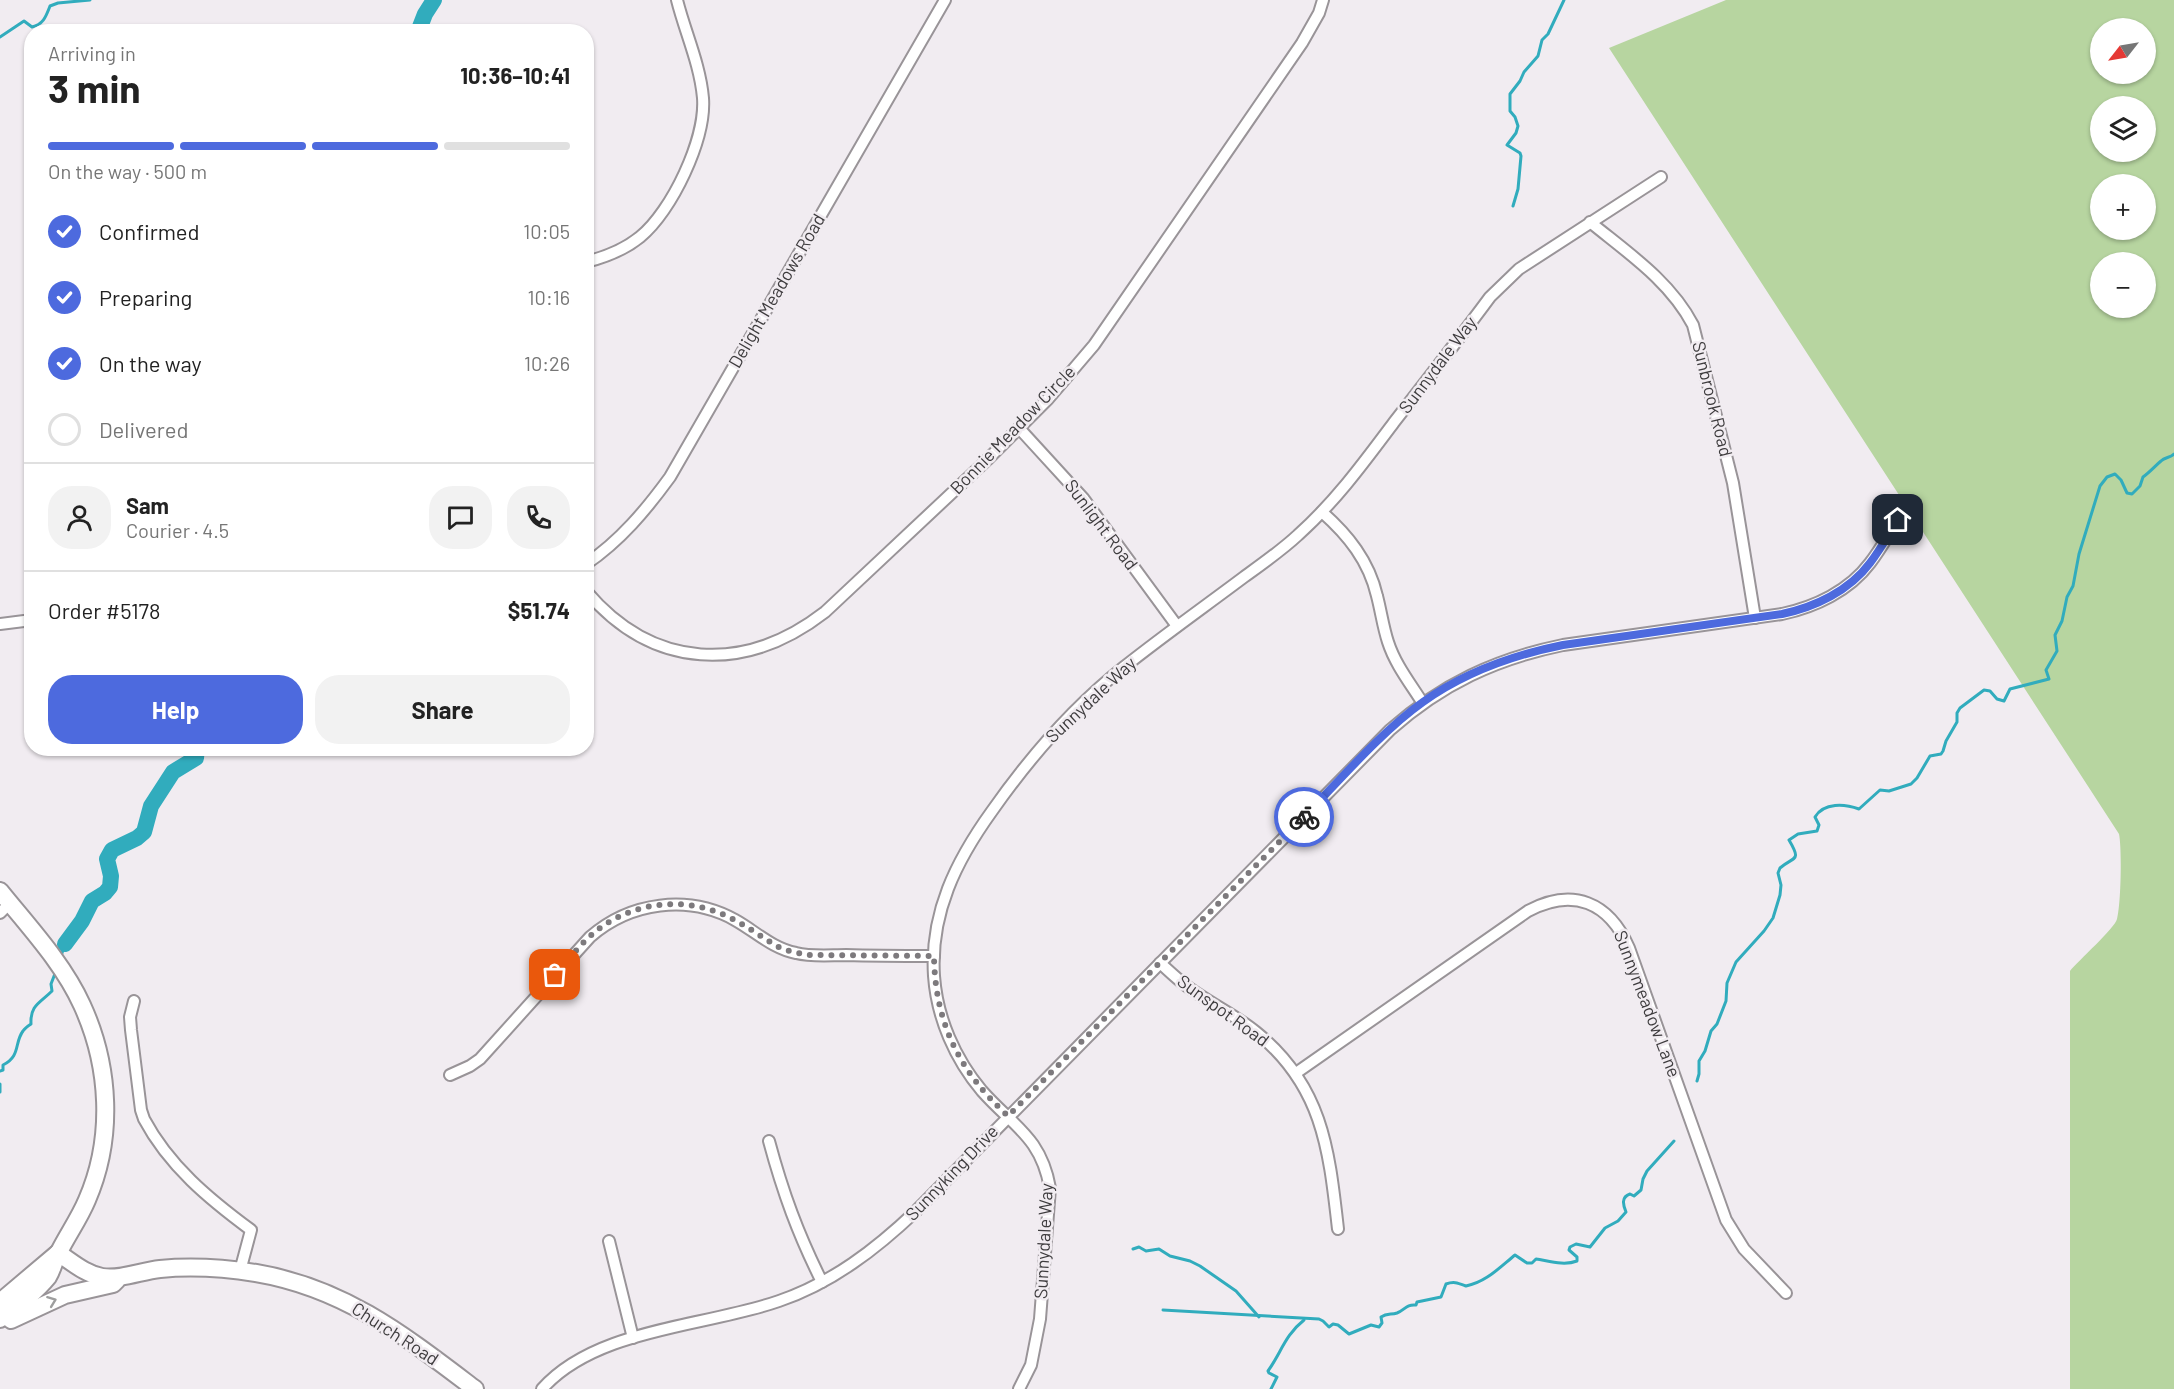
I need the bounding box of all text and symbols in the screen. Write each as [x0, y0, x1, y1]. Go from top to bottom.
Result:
north arrow [2090, 18, 2156, 84]
map controls [2090, 18, 2156, 318]
text: Arriving in [48, 41, 136, 65]
text: 10:36–10:41 [460, 62, 570, 88]
text: 3 min [48, 64, 141, 111]
button: layers [2090, 96, 2156, 162]
text: On the way · 500 m [48, 159, 207, 183]
button: + [2090, 174, 2156, 240]
street label: Delight Meadows Road [723, 210, 829, 371]
icon: check [48, 215, 81, 248]
text: Confirmed [99, 218, 199, 244]
text: 10:05 [523, 219, 570, 243]
button: − [2090, 252, 2156, 318]
icon: check [48, 281, 81, 314]
text: Preparing [99, 284, 192, 310]
text: 10:16 [528, 285, 570, 309]
street label: Sunnydale Way [1393, 311, 1481, 417]
street label: Sunbrook Road [1688, 339, 1738, 459]
icon: check [48, 347, 81, 380]
text: On the way [99, 350, 202, 376]
text: 10:26 [524, 351, 570, 375]
street label: Bonnie Meadow Circle [945, 360, 1080, 498]
text: Delivered [99, 416, 188, 442]
street label: Sunlight Road [1061, 475, 1143, 574]
button: person [48, 486, 111, 549]
button: chat [429, 486, 492, 549]
button: phone [507, 486, 570, 549]
text: Sam [126, 492, 169, 518]
pin [1872, 494, 1923, 545]
icon: home [1881, 503, 1914, 536]
text: Courier · 4.5 [126, 518, 229, 542]
text: Order #5178 [48, 597, 161, 623]
text: $51.74 [508, 597, 570, 623]
street label: Sunnydale Way [1040, 652, 1140, 747]
button: Help [48, 675, 303, 744]
button: Share [315, 675, 570, 744]
courier [1274, 787, 1334, 847]
icon: bike [1288, 801, 1321, 834]
street label: Sunnymeadow Lane [1610, 927, 1686, 1080]
pin [529, 949, 580, 1000]
icon: bag [538, 958, 571, 991]
street label: Sunspot Road [1173, 970, 1274, 1051]
street label: Sunnyking Drive [900, 1120, 1002, 1225]
street label: Sunnydale Way [1029, 1182, 1057, 1299]
one-way arrow [46, 1295, 57, 1308]
street label: Church Road [348, 1297, 443, 1369]

